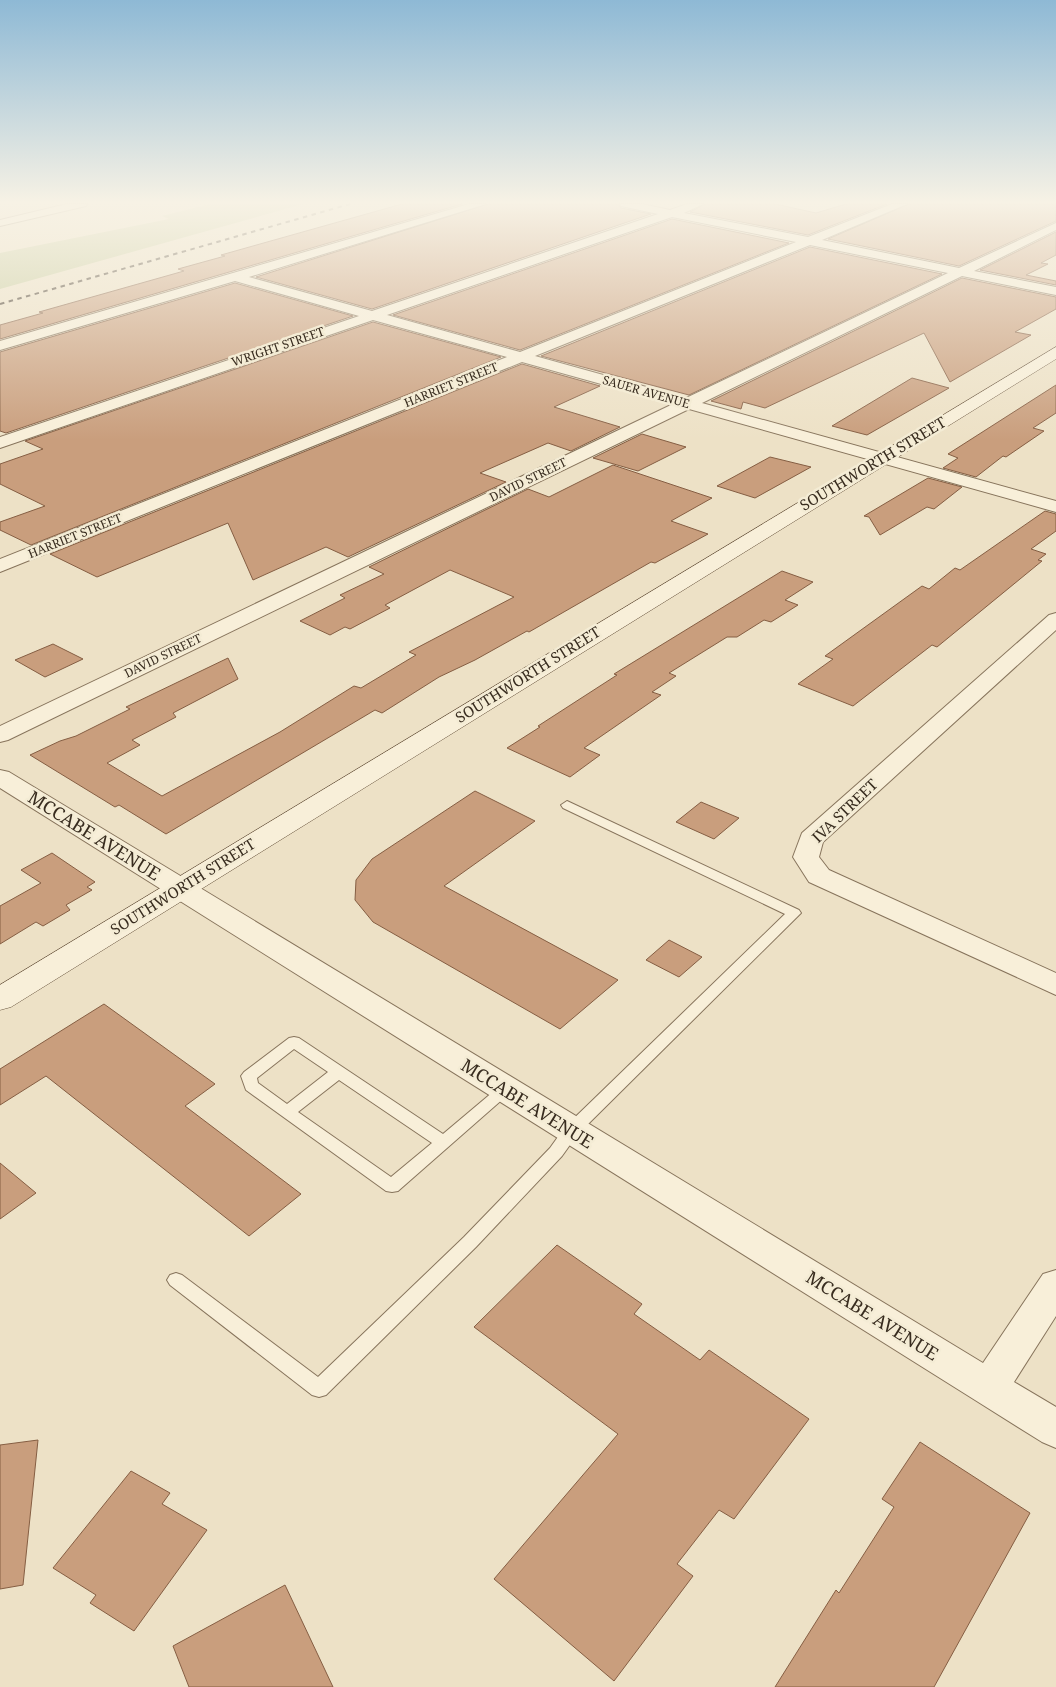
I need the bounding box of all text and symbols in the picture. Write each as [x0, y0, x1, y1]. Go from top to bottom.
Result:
street label: WRIGHT STREET [229, 322, 327, 370]
street label: HARRIET STREET [401, 358, 501, 411]
street label: SAUER AVENUE [601, 371, 692, 412]
street label: SOUTHWORTH STREET [796, 412, 949, 515]
street label: DAVID STREET [486, 453, 570, 506]
street label: HARRIET STREET [25, 509, 125, 562]
street label: SOUTHWORTH STREET [451, 621, 604, 727]
street label: DAVID STREET [121, 629, 205, 682]
street label: IVA STREET [807, 774, 881, 847]
street label: MCCABE AVENUE [24, 785, 165, 886]
street label: SOUTHWORTH STREET [106, 833, 259, 939]
street label: MCCABE AVENUE [457, 1053, 598, 1154]
street label: MCCABE AVENUE [802, 1265, 943, 1366]

